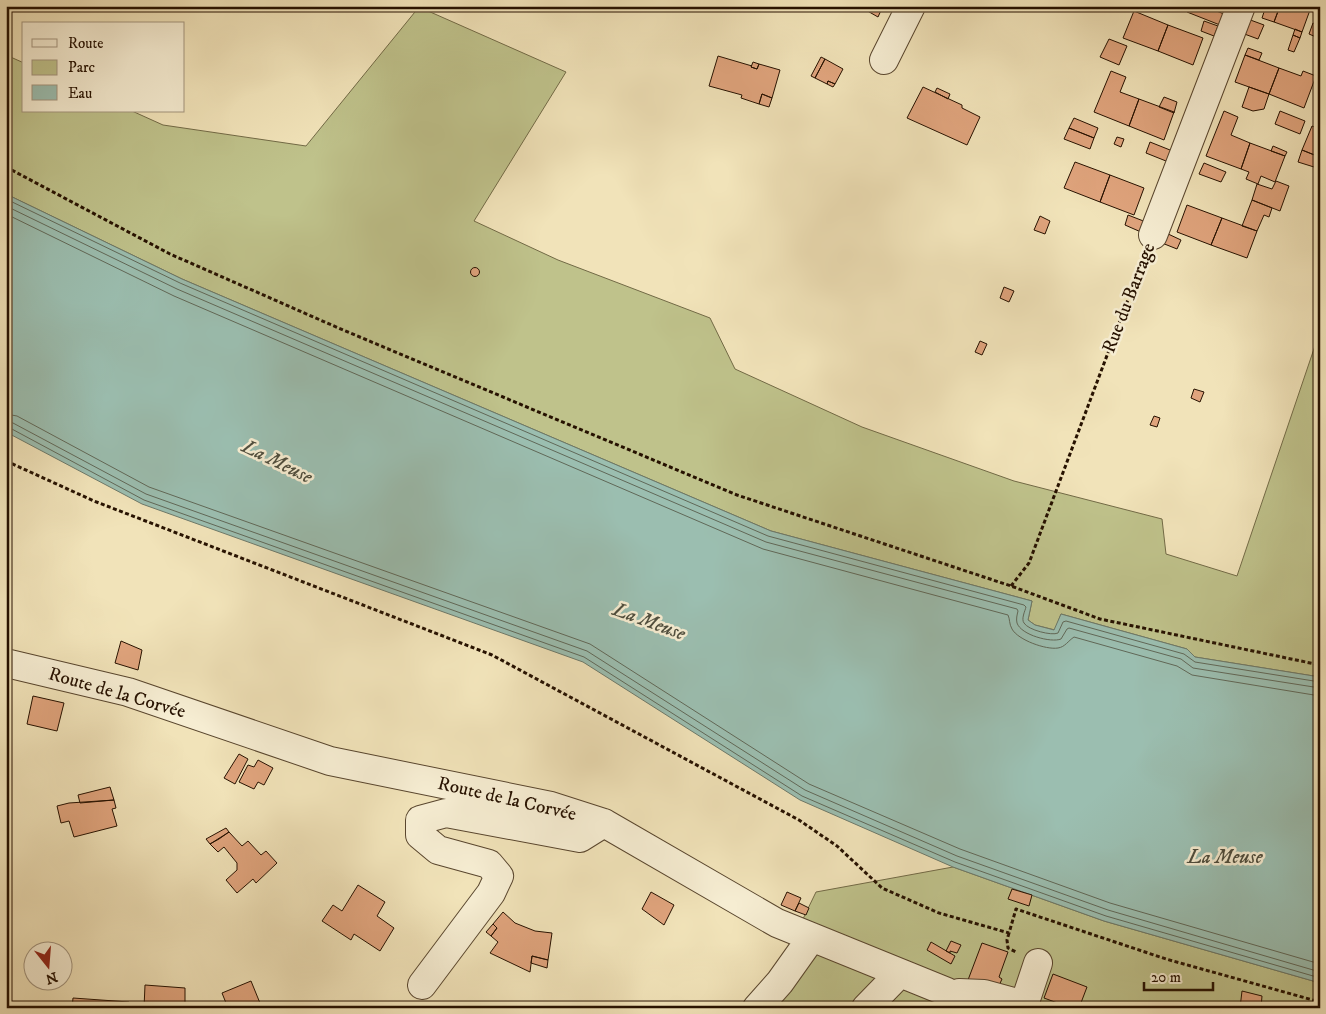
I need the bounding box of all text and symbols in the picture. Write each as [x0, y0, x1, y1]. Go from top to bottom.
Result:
legend [22, 22, 185, 112]
text: Route [68, 34, 103, 53]
text: Parc [68, 58, 96, 77]
text: Eau [68, 84, 92, 103]
street label: Rue du Barrage [1097, 240, 1161, 356]
water label: La Meuse [237, 434, 317, 490]
water label: La Meuse [609, 597, 690, 647]
street label: Route de la Corvée [46, 662, 188, 724]
street label: Route de la Corvée [435, 772, 579, 826]
water label: La Meuse [1186, 845, 1264, 870]
north arrow [22, 942, 72, 992]
scale bar [1144, 959, 1212, 991]
text: N [43, 967, 60, 988]
text: 20 m [1151, 968, 1181, 987]

